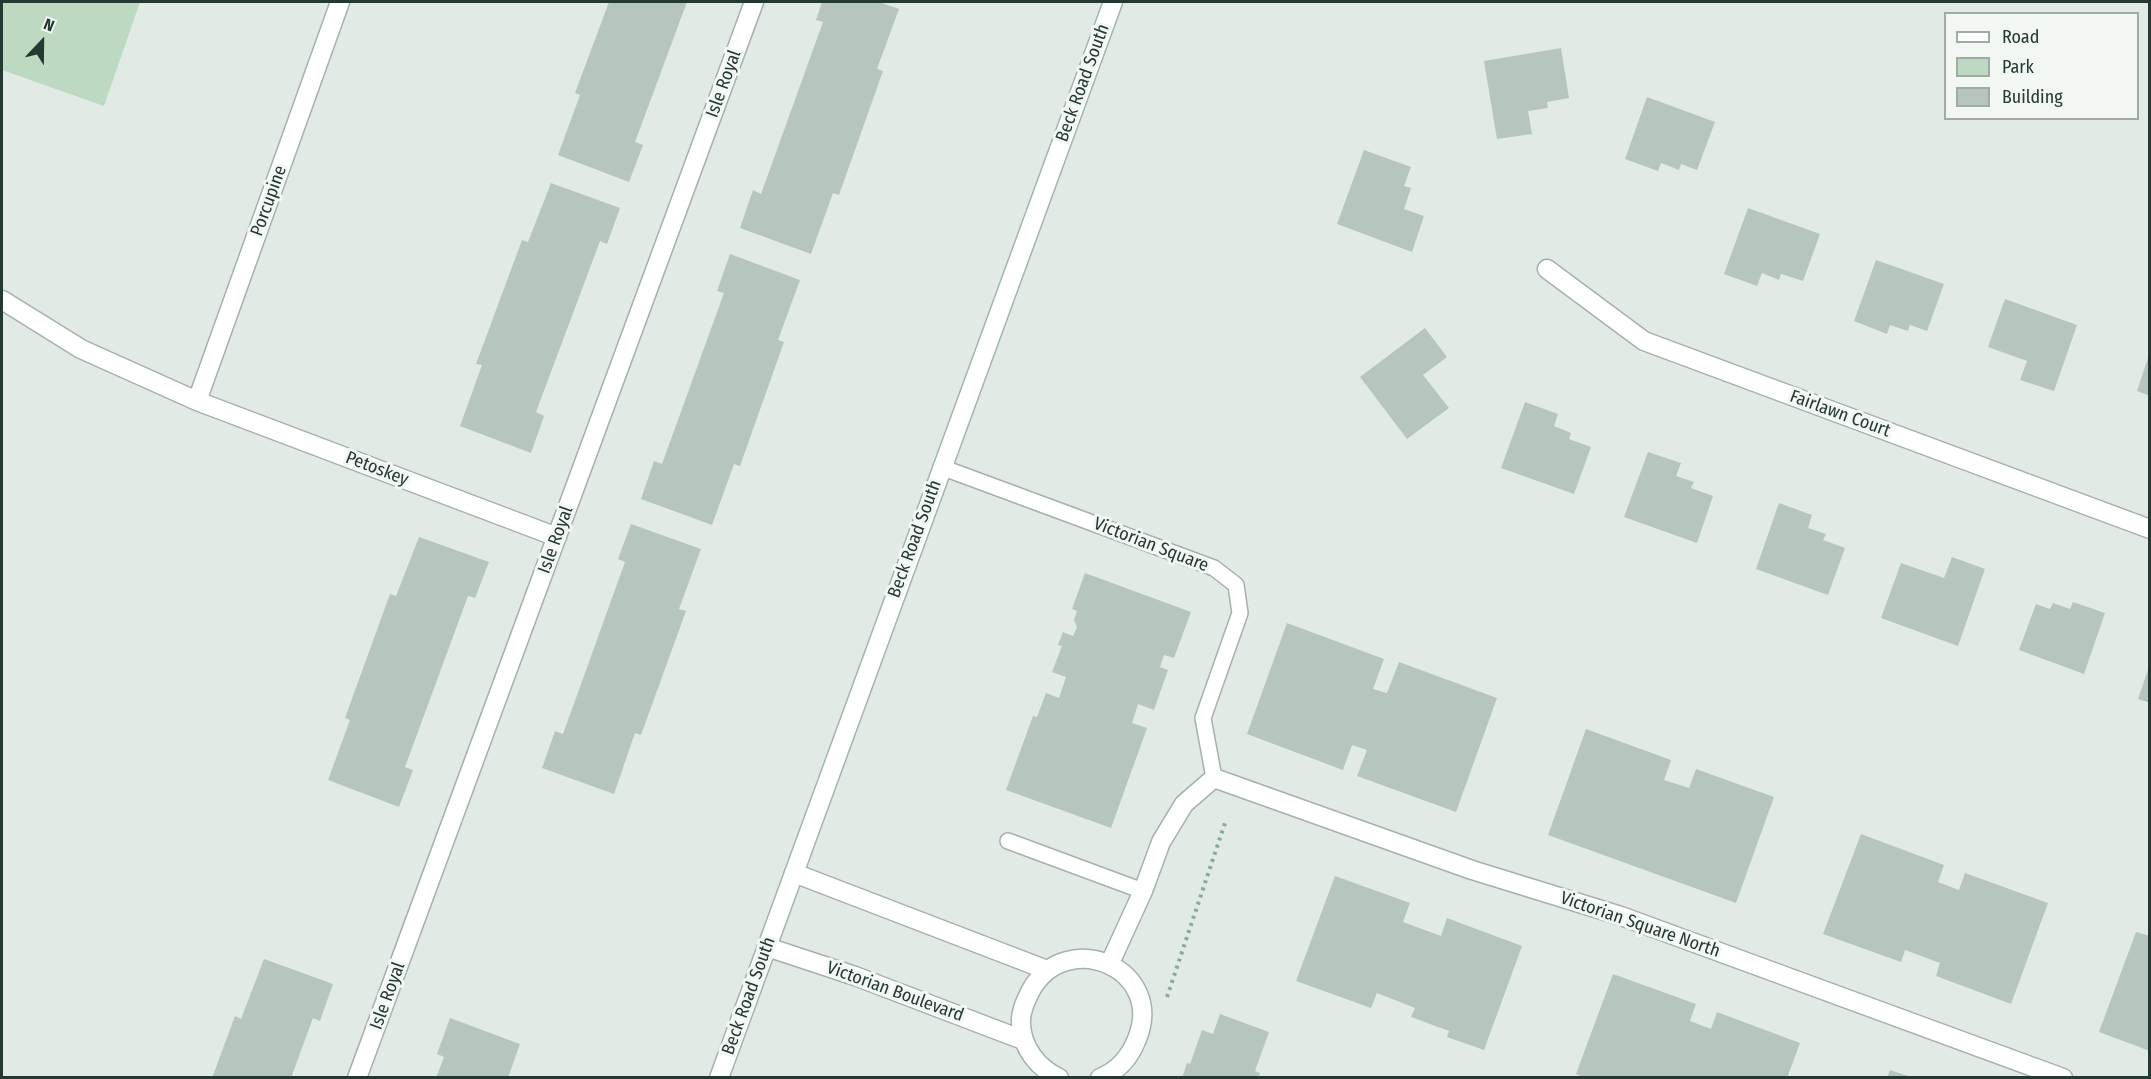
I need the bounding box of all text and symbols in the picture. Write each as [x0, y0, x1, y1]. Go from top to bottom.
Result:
north arrow [12, 12, 72, 72]
legend [1944, 12, 2139, 120]
text: N [41, 14, 57, 35]
street label: Beck Road South [1052, 21, 1114, 145]
text: Road [2002, 26, 2039, 48]
street label: Isle Royal [702, 47, 746, 121]
text: Park [2002, 56, 2034, 78]
text: Building [2002, 86, 2063, 108]
street label: Porcupine [246, 163, 292, 239]
street label: Fairlawn Court [1787, 386, 1893, 442]
street label: Petoskey [343, 447, 411, 491]
street label: Beck Road South [884, 477, 946, 601]
street label: Isle Royal [534, 503, 578, 577]
street label: Victorian Square [1090, 513, 1212, 577]
street label: Victorian Square North [1557, 888, 1723, 962]
street label: Beck Road South [718, 934, 780, 1058]
street label: Victorian Boulevard [824, 957, 966, 1027]
street label: Isle Royal [366, 959, 410, 1033]

